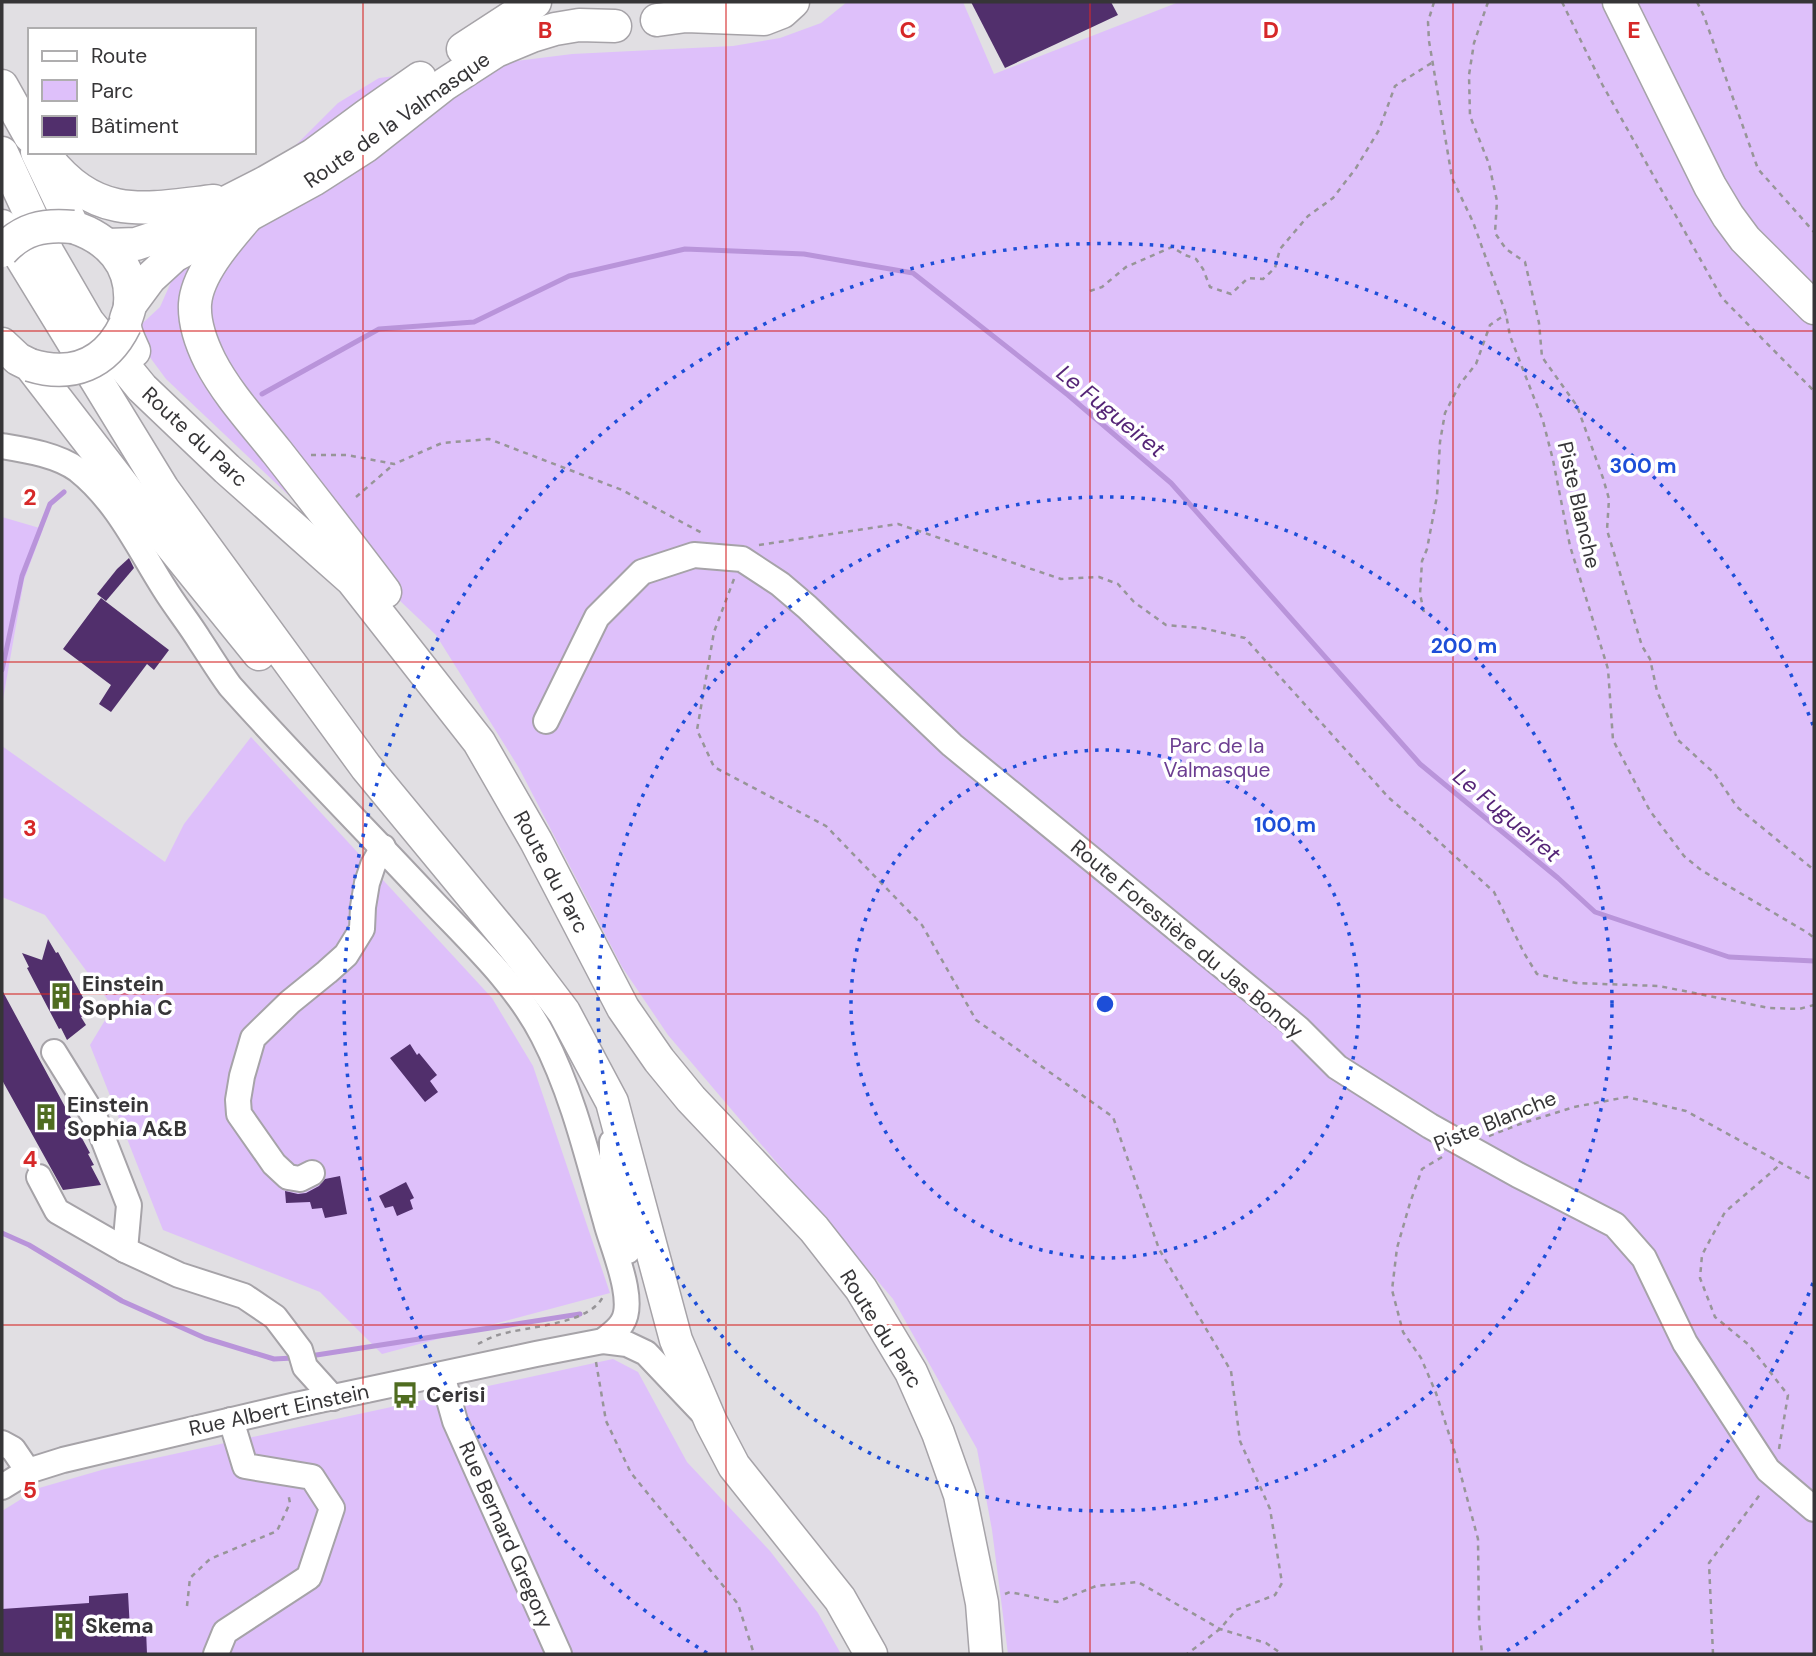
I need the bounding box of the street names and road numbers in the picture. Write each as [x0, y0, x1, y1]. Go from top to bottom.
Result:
street label: Route de la Valmasque [298, 45, 496, 195]
street label: Route du Parc [136, 381, 254, 493]
street label: Piste Blanche [1551, 439, 1607, 571]
street label: Route du Parc [507, 806, 595, 938]
street label: Route Forestière du Jas Bondy [1065, 833, 1309, 1045]
street label: Piste Blanche [1430, 1084, 1560, 1158]
street label: Route du Parc [833, 1264, 929, 1394]
street label: Rue Albert Einstein [186, 1377, 372, 1443]
street label: Rue Bernard Gregory [452, 1437, 560, 1633]

